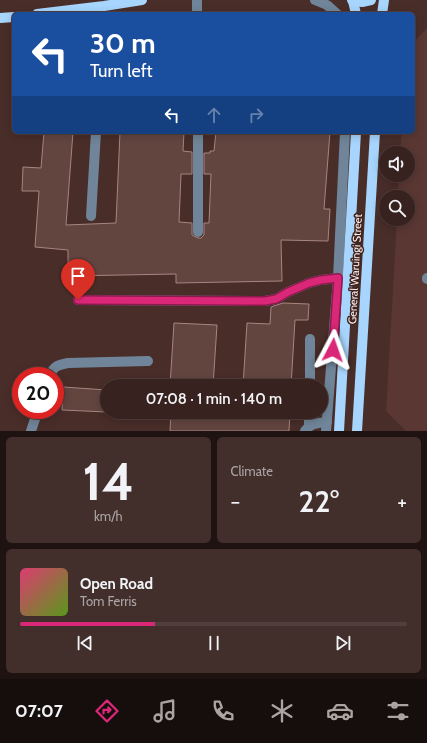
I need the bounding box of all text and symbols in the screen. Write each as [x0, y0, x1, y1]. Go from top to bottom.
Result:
text: 30 m [90, 26, 156, 60]
icon: left [24, 28, 76, 80]
text: Turn left [90, 60, 153, 82]
icon: left [161, 104, 183, 126]
icon: ahead [203, 104, 225, 126]
icon: right [245, 104, 267, 126]
map controls [379, 146, 415, 226]
button: sound [379, 146, 415, 182]
button: search [379, 190, 415, 226]
street label: General Waruingi Street [345, 213, 365, 324]
pin [61, 259, 95, 300]
icon: arrive [67, 265, 89, 287]
position arrow [312, 329, 354, 371]
speed limit sign: 20 [12, 367, 64, 419]
text: 07:08 · 1 min · 140 m [146, 390, 282, 408]
text: 14 [83, 450, 134, 513]
text: Climate [231, 463, 273, 479]
text: 22° [299, 483, 339, 520]
text: − [231, 488, 240, 515]
text: + [397, 488, 407, 515]
text: km/h [94, 508, 122, 524]
text: Open Road [80, 575, 153, 593]
text: Tom Ferris [80, 593, 137, 609]
icon: previous [74, 632, 96, 654]
icon: pause [203, 632, 225, 654]
icon: next [332, 632, 354, 654]
icon: directions [93, 697, 121, 725]
icon: music [151, 697, 179, 725]
icon: phone [209, 697, 237, 725]
icon: climate [268, 697, 296, 725]
icon: car [326, 697, 354, 725]
icon: filters [384, 697, 412, 725]
text: 07:07 [15, 700, 63, 722]

